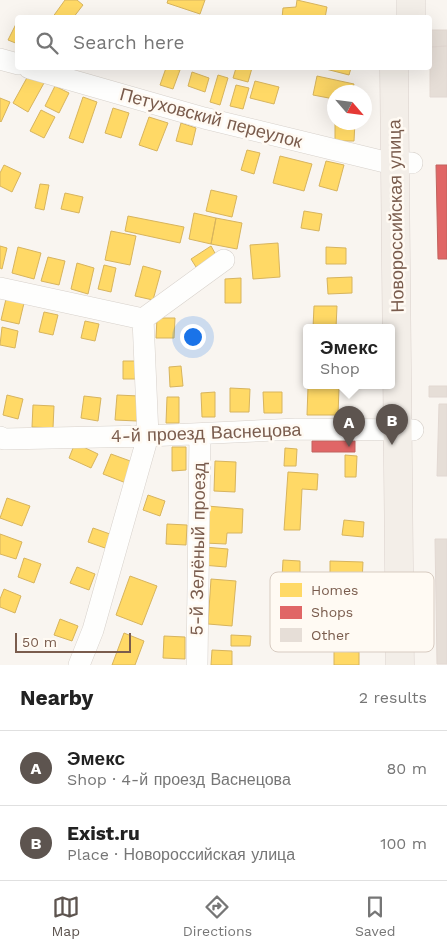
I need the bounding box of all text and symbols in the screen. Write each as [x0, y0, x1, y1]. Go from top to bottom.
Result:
search box [15, 15, 432, 70]
icon: search [33, 29, 61, 57]
text: Search here [73, 31, 184, 54]
street label: Петуховский переулок [118, 83, 305, 152]
north arrow [327, 85, 372, 130]
street label: Новороссийская улица [383, 118, 408, 313]
your location [180, 324, 206, 350]
popup [303, 324, 395, 389]
text: Эмекс [320, 336, 378, 359]
text: Shop [320, 359, 360, 378]
pin: B [376, 404, 408, 445]
pin: A [333, 406, 365, 447]
street label: 4-й проезд Васнецова [110, 419, 303, 446]
street label: 5-й Зелёный проезд [185, 462, 210, 636]
legend [270, 572, 434, 652]
text: Homes [311, 582, 358, 598]
text: Shops [311, 604, 353, 620]
text: Other [311, 627, 350, 643]
scale bar [15, 630, 131, 653]
text: 50 m [22, 634, 57, 650]
text: Nearby [20, 685, 93, 710]
text: 2 results [359, 688, 427, 707]
text: Эмекс [67, 747, 125, 770]
text: A [31, 759, 41, 778]
text: 80 m [386, 759, 427, 778]
text: Shop · 4-й проезд Васнецова [67, 770, 291, 789]
text: Exist.ru [67, 822, 140, 845]
text: B [31, 834, 41, 853]
text: 100 m [380, 834, 427, 853]
text: Place · Новороссийская улица [67, 845, 295, 864]
tab: Map [51, 893, 80, 939]
tab: Directions [183, 893, 252, 939]
tab: Saved [355, 893, 396, 939]

